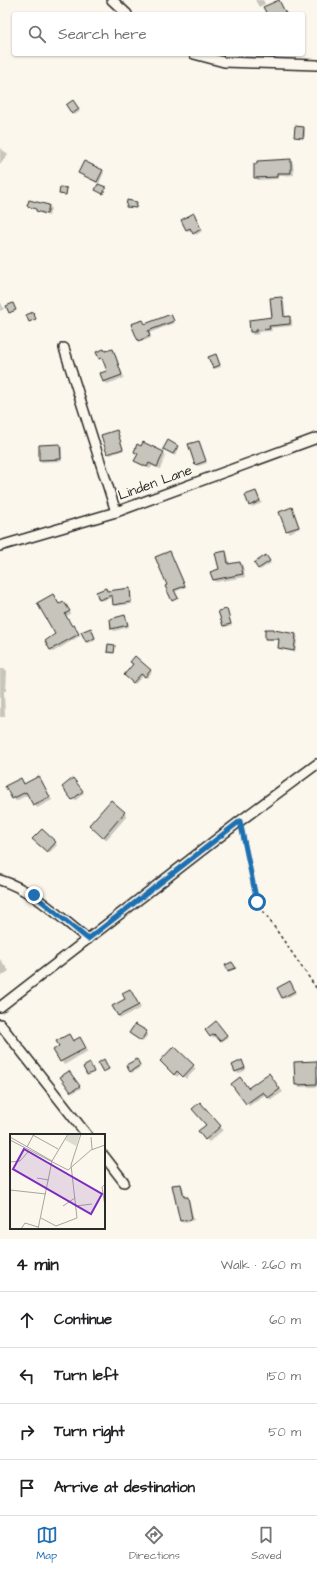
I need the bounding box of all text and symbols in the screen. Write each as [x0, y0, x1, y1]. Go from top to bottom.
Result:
search box [12, 12, 305, 56]
icon: search [26, 23, 48, 45]
text: Search here [58, 24, 147, 45]
street label: Linden Lane [115, 460, 195, 506]
route end [25, 886, 43, 904]
route start [248, 893, 266, 911]
inset map [10, 1134, 105, 1229]
text: 4 min [16, 1253, 59, 1277]
text: Walk · 260 m [221, 1256, 301, 1274]
icon: ahead [16, 1309, 38, 1331]
text: Continue [54, 1309, 112, 1330]
text: 60 m [269, 1311, 301, 1329]
icon: left [16, 1365, 38, 1387]
text: Turn left [54, 1365, 118, 1386]
text: 150 m [267, 1367, 301, 1385]
icon: right [16, 1421, 38, 1443]
text: Turn right [54, 1421, 125, 1442]
text: 50 m [268, 1423, 301, 1441]
icon: arrive [16, 1477, 38, 1499]
text: Arrive at destination [54, 1477, 195, 1498]
tab: Map [36, 1524, 58, 1563]
tab: Directions [129, 1524, 180, 1563]
tab: Saved [251, 1524, 281, 1563]

